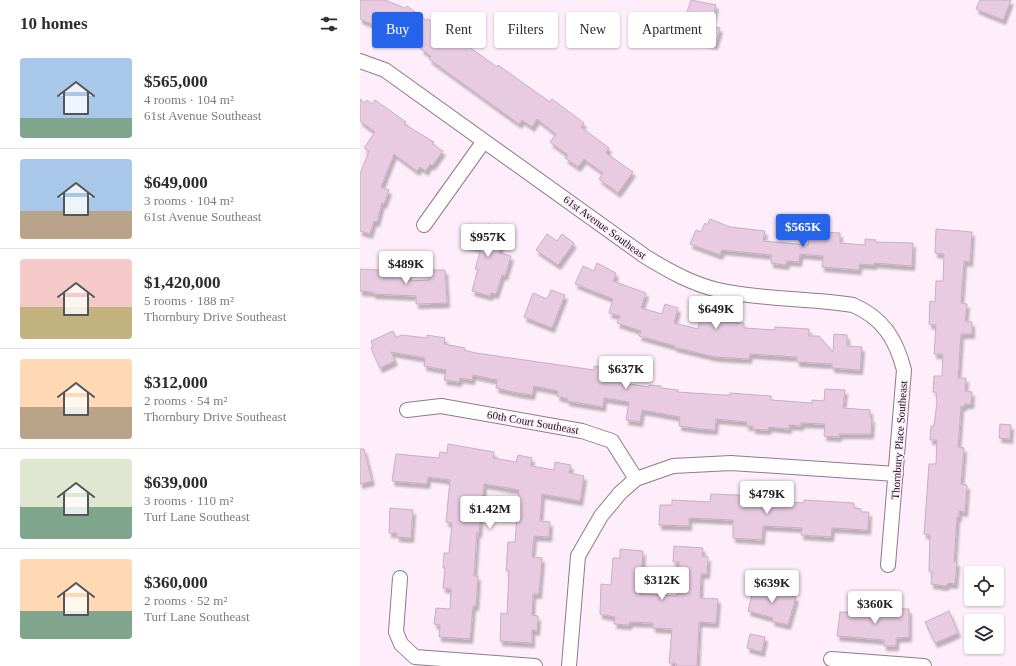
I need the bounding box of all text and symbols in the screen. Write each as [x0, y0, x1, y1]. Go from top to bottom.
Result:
chip: Buy [372, 12, 423, 48]
chip: Rent [431, 12, 486, 48]
chip: Filters [494, 12, 558, 48]
chip: New [566, 12, 620, 48]
chip: Apartment [628, 12, 716, 48]
icon: filters [318, 13, 340, 35]
text: 10 homes [20, 14, 88, 33]
text: $565,000 [144, 72, 208, 91]
icon: home [52, 74, 100, 122]
text: 4 rooms · 104 m² [144, 92, 234, 107]
text: 61st Avenue Southeast [144, 108, 261, 123]
text: $649,000 [144, 173, 208, 192]
icon: home [52, 175, 100, 223]
text: 3 rooms · 104 m² [144, 193, 234, 208]
street label: 61st Avenue Southeast [561, 193, 649, 261]
text: 61st Avenue Southeast [144, 209, 261, 224]
pin: $565K [775, 214, 831, 248]
text: $565K [785, 219, 821, 234]
pin: $957K [460, 224, 516, 258]
text: $957K [470, 229, 506, 244]
pin: $489K [378, 251, 434, 285]
text: $489K [388, 256, 424, 271]
text: $1,420,000 [144, 273, 221, 292]
icon: home [52, 275, 100, 323]
text: 5 rooms · 188 m² [144, 293, 234, 308]
pin: $649K [688, 296, 744, 330]
text: $649K [698, 301, 734, 316]
text: Thornbury Drive Southeast [144, 309, 286, 324]
pin: $637K [598, 356, 654, 390]
text: $637K [608, 361, 644, 376]
text: $312,000 [144, 373, 208, 392]
icon: home [52, 375, 100, 423]
street label: Thornbury Place Southeast [889, 380, 909, 500]
text: 2 rooms · 54 m² [144, 393, 227, 408]
street label: 60th Court Southeast [486, 408, 580, 436]
text: Thornbury Drive Southeast [144, 409, 286, 424]
text: $639,000 [144, 473, 208, 492]
icon: home [52, 475, 100, 523]
pin: $479K [739, 481, 795, 515]
text: $479K [749, 486, 785, 501]
text: 3 rooms · 110 m² [144, 493, 233, 508]
pin: $1.42M [457, 496, 523, 530]
text: $1.42M [469, 501, 511, 516]
text: Turf Lane Southeast [144, 509, 250, 524]
map controls [964, 566, 1004, 654]
button: locate [964, 566, 1004, 606]
pin: $312K [634, 567, 690, 601]
pin: $639K [744, 570, 800, 604]
text: $312K [644, 572, 680, 587]
text: $360,000 [144, 573, 208, 592]
icon: home [52, 575, 100, 623]
text: $639K [754, 575, 790, 590]
pin: $360K [847, 591, 903, 625]
text: 2 rooms · 52 m² [144, 593, 227, 608]
text: $360K [857, 596, 893, 611]
text: Turf Lane Southeast [144, 609, 250, 624]
button: layers [964, 614, 1004, 654]

